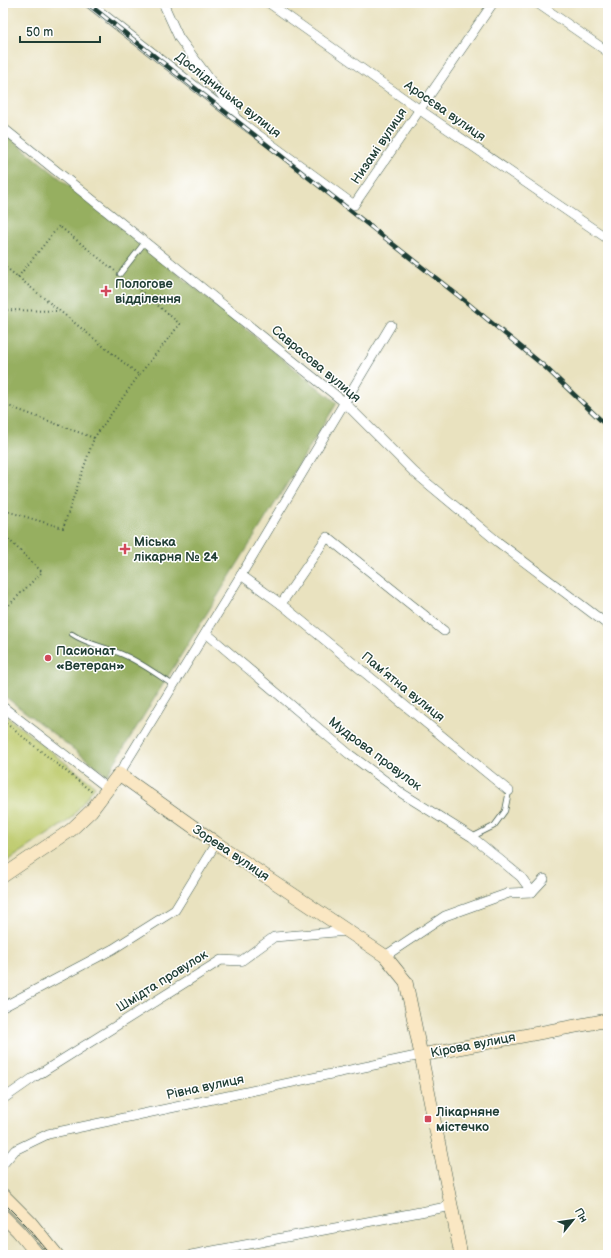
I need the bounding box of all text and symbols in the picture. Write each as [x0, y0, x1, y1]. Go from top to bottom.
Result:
scale bar [20, 18, 100, 44]
text: 50 m [26, 25, 53, 40]
street label: Дослідницька вулиця [172, 49, 284, 141]
street label: Аросєва вулиця [401, 77, 489, 145]
street label: Низамі вулиця [348, 105, 410, 187]
place label: Пологове відділення [115, 276, 181, 307]
marker: Пологове відділення [100, 285, 112, 297]
street label: Саврасова вулиця [268, 322, 364, 406]
place label: Міська лікарня № 24 [133, 534, 218, 565]
marker: Міська лікарня № 24 [119, 543, 131, 555]
place label: Пасионат «Ветеран» [56, 643, 125, 674]
street label: Пам’ятна вулиця [358, 649, 448, 725]
marker: Пасионат «Ветеран» [43, 653, 53, 663]
street label: Мудрова провулок [325, 714, 425, 794]
street label: Зорева вулиця [190, 821, 272, 885]
street label: Шмідта провулок [113, 946, 211, 1016]
street label: Кірова вулиця [429, 1029, 517, 1061]
street label: Рівна вулиця [165, 1071, 245, 1103]
place label: Лікарняне містечко [435, 1104, 500, 1135]
marker: Лікарняне містечко [423, 1114, 433, 1124]
north arrow [553, 1200, 593, 1240]
text: Пн [572, 1206, 591, 1225]

